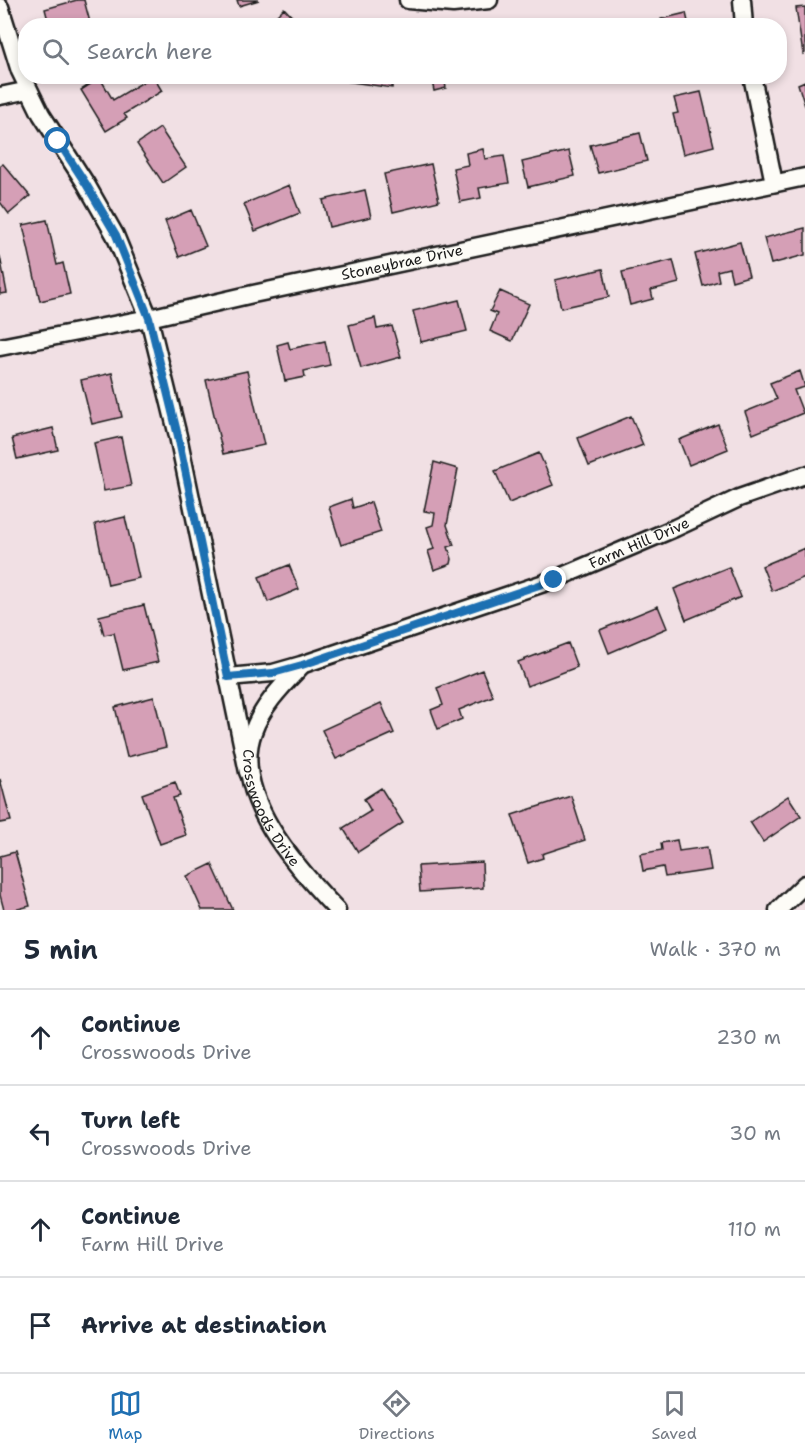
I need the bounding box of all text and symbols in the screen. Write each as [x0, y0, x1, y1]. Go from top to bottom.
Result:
search box [18, 18, 787, 84]
icon: search [39, 35, 72, 68]
text: Search here [87, 37, 213, 66]
route start [44, 127, 70, 153]
street label: Stoneybrae Drive [339, 240, 465, 285]
street label: Farm Hill Drive [586, 513, 693, 573]
route end [540, 566, 566, 592]
street label: Crosswoods Drive [238, 749, 305, 871]
text: 5 min [24, 932, 98, 967]
text: Walk · 370 m [650, 936, 781, 962]
text: Continue [81, 1010, 181, 1039]
icon: ahead [24, 1021, 57, 1054]
text: 230 m [716, 1024, 781, 1050]
text: Crosswoods Drive [81, 1039, 252, 1065]
text: Turn left [81, 1106, 180, 1135]
icon: left [24, 1117, 57, 1150]
text: 30 m [729, 1120, 781, 1146]
text: Crosswoods Drive [81, 1135, 252, 1161]
text: Continue [81, 1202, 181, 1231]
icon: ahead [24, 1213, 57, 1246]
text: 110 m [727, 1216, 781, 1242]
text: Farm Hill Drive [81, 1231, 224, 1257]
icon: arrive [24, 1309, 57, 1342]
text: Arrive at destination [81, 1311, 327, 1340]
tab: Map [108, 1387, 142, 1444]
tab: Directions [359, 1387, 435, 1444]
tab: Saved [651, 1387, 697, 1444]

